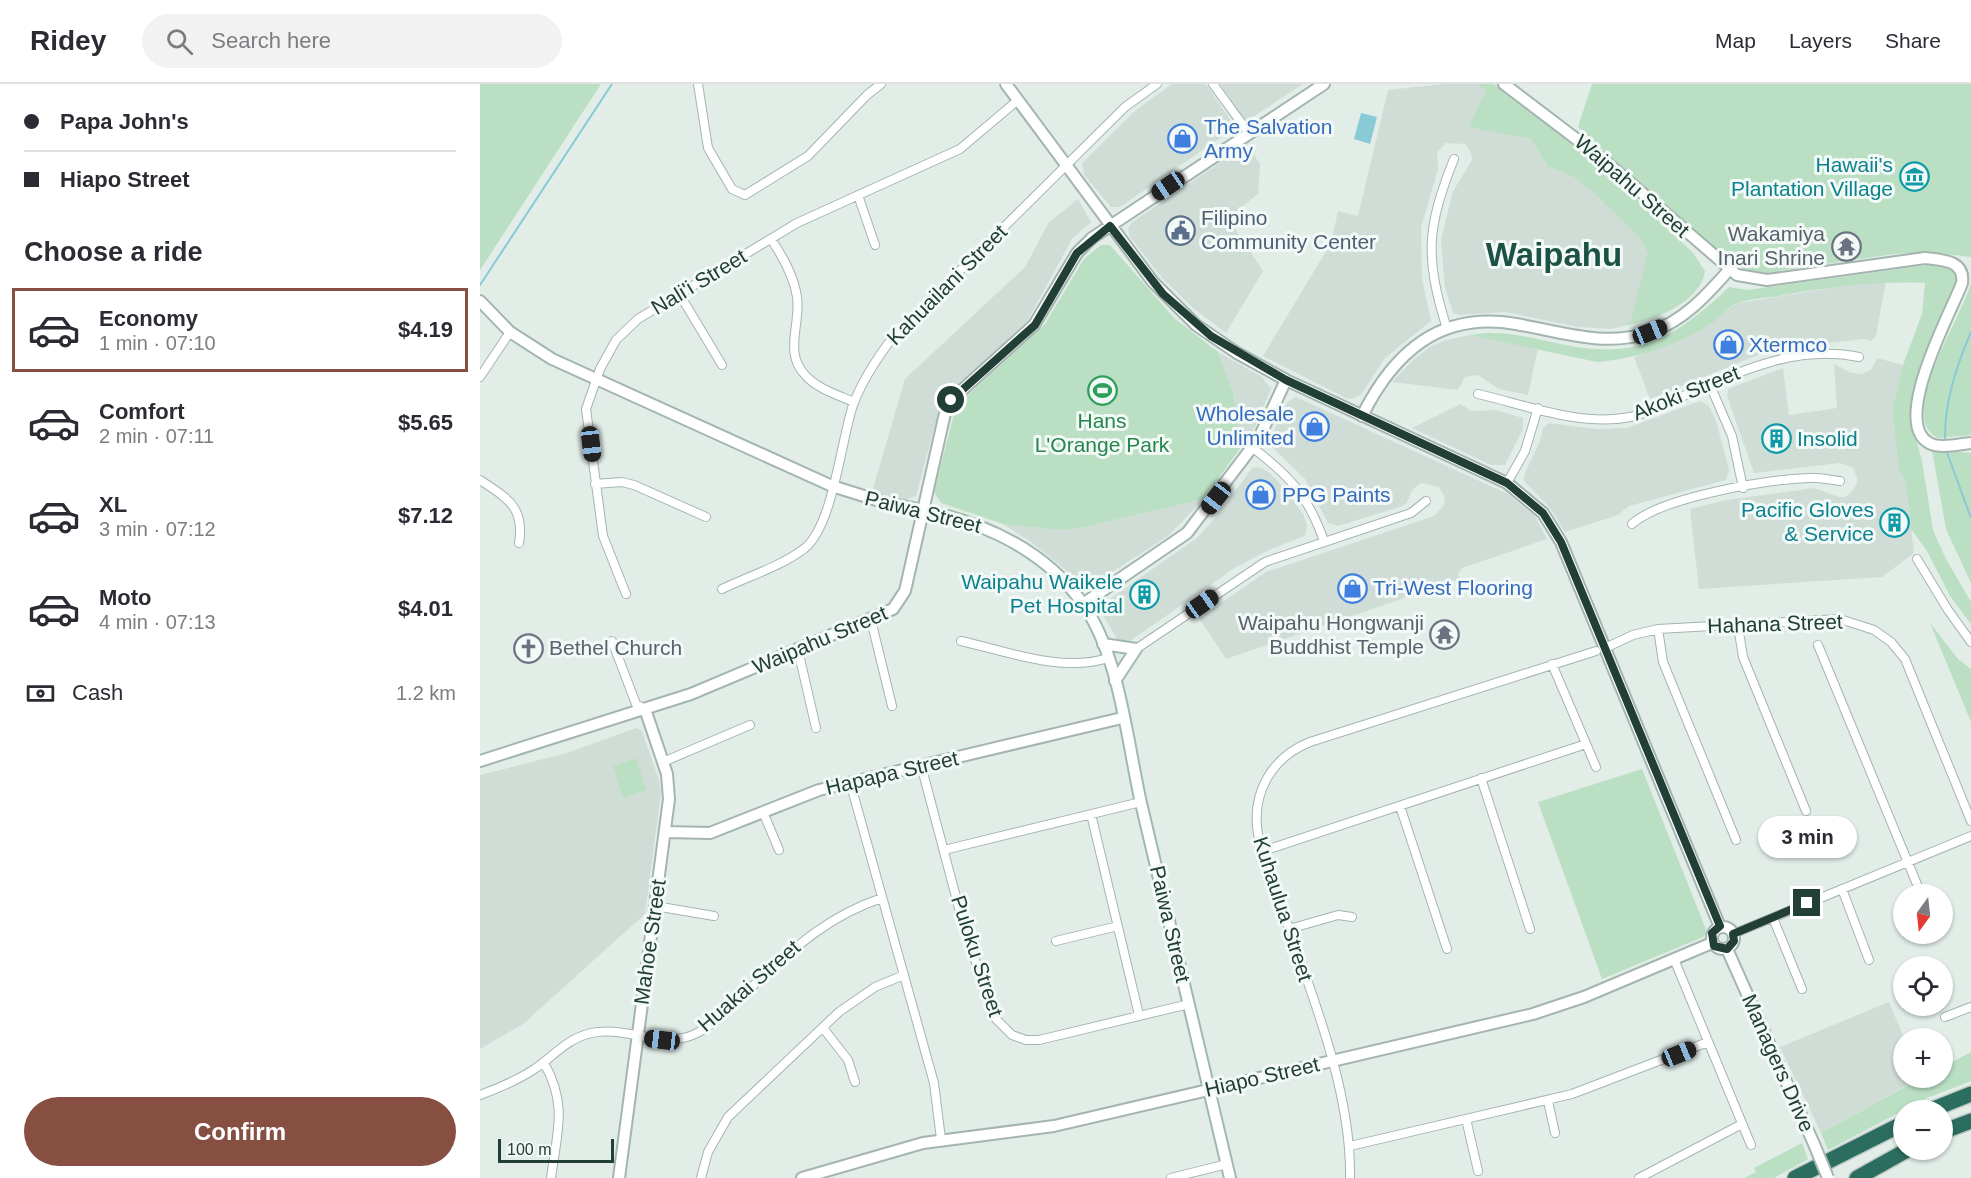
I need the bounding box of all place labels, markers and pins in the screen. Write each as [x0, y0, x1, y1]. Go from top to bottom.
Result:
place label: The Salvation Army [1204, 115, 1332, 162]
shop icon: The Salvation Army [1167, 123, 1199, 155]
place label: Hawaii's Plantation Village [1731, 153, 1893, 200]
museum icon: Hawaii's Plantation Village [1898, 161, 1930, 193]
place label: Filipino Community Center [1201, 206, 1376, 253]
public building icon: Filipino Community Center [1164, 214, 1196, 246]
place label: Wakamiya Inari Shrine [1718, 222, 1825, 269]
temple icon: Wakamiya Inari Shrine [1830, 230, 1862, 262]
shop icon: Xtermco [1712, 329, 1744, 361]
place label: Xtermco [1749, 333, 1827, 356]
sports icon: Hans L'Orange Park [1086, 374, 1118, 406]
place label: Wholesale Unlimited [1196, 402, 1294, 449]
place label: Hans L'Orange Park [1035, 409, 1170, 456]
shop icon: Wholesale Unlimited [1299, 410, 1331, 442]
building icon: Insolid [1760, 423, 1792, 455]
place label: Insolid [1797, 427, 1858, 450]
shop icon: PPG Paints [1245, 479, 1277, 511]
place label: PPG Paints [1282, 483, 1391, 506]
place label: Pacific Gloves & Service [1741, 498, 1874, 545]
building icon: Pacific Gloves & Service [1879, 506, 1911, 538]
place label: Waipahu Waikele Pet Hospital [961, 570, 1123, 617]
shop icon: Tri-West Flooring [1336, 572, 1368, 604]
place label: Tri-West Flooring [1373, 576, 1533, 599]
building icon: Waipahu Waikele Pet Hospital [1128, 578, 1160, 610]
place label: Waipahu Hongwanji Buddhist Temple [1238, 611, 1424, 658]
temple icon: Waipahu Hongwanji Buddhist Temple [1429, 619, 1461, 651]
church icon: Bethel Church [512, 632, 544, 664]
place label: Bethel Church [549, 636, 682, 659]

